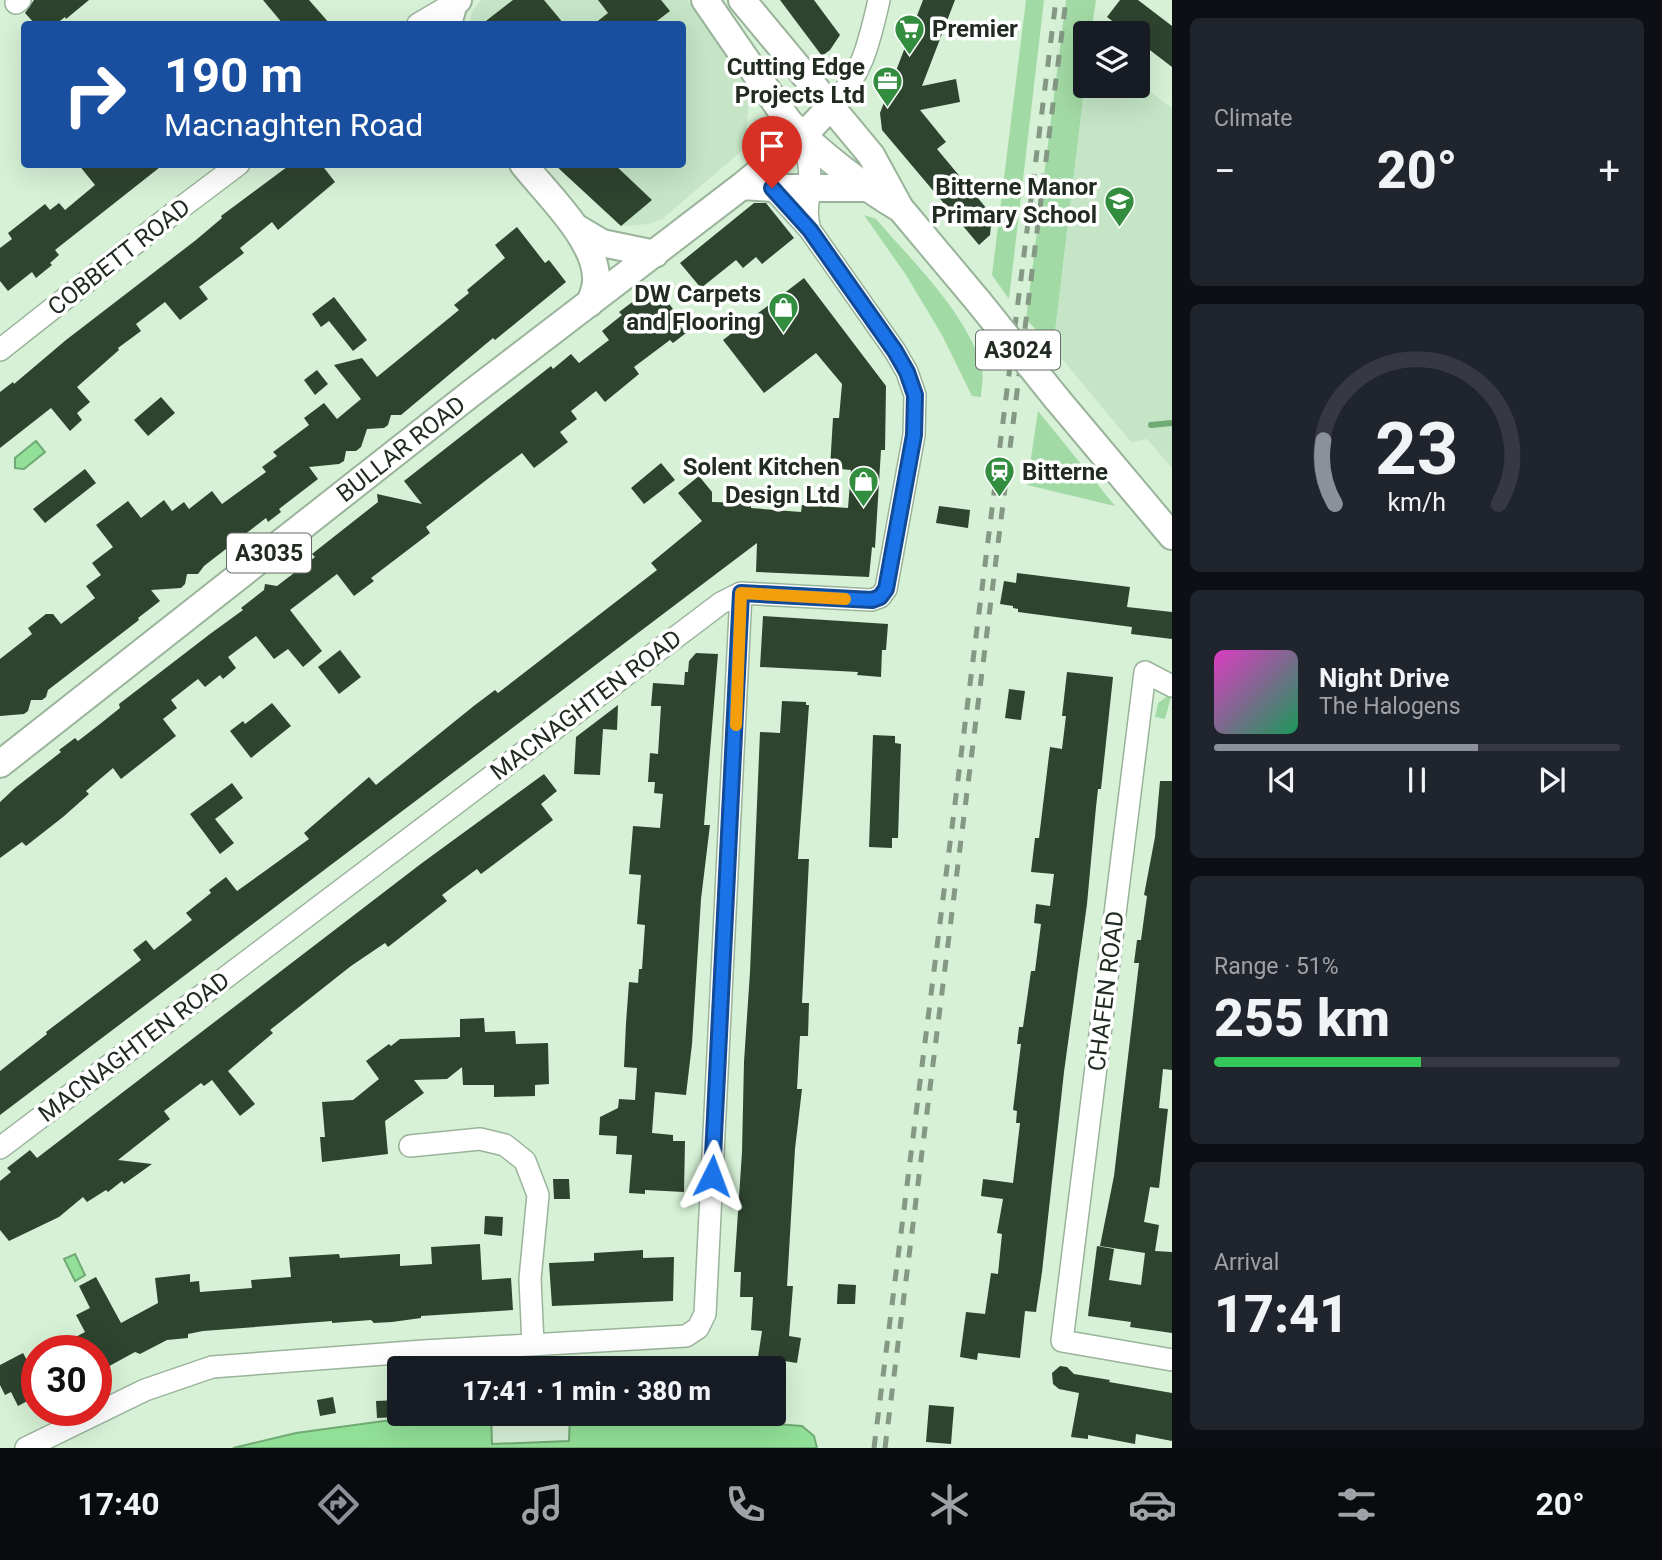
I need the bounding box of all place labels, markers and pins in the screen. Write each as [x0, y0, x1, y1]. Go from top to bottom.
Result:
supermarket icon: Premier [892, 12, 926, 56]
place label: Premier [932, 15, 1018, 43]
place label: Cutting Edge Projects Ltd [727, 53, 865, 109]
office icon: Cutting Edge Projects Ltd [871, 64, 905, 108]
pin [742, 116, 802, 188]
place label: Bitterne Manor Primary School [932, 173, 1097, 229]
school or university icon: Bitterne Manor Primary School [1103, 184, 1137, 228]
place label: DW Carpets and Flooring [626, 280, 761, 336]
shop icon: DW Carpets and Flooring [767, 291, 801, 335]
place label: Solent Kitchen Design Ltd [683, 453, 840, 509]
station icon: Bitterne [982, 455, 1016, 499]
place label: Bitterne [1022, 458, 1108, 486]
shop icon: Solent Kitchen Design Ltd [846, 464, 880, 508]

